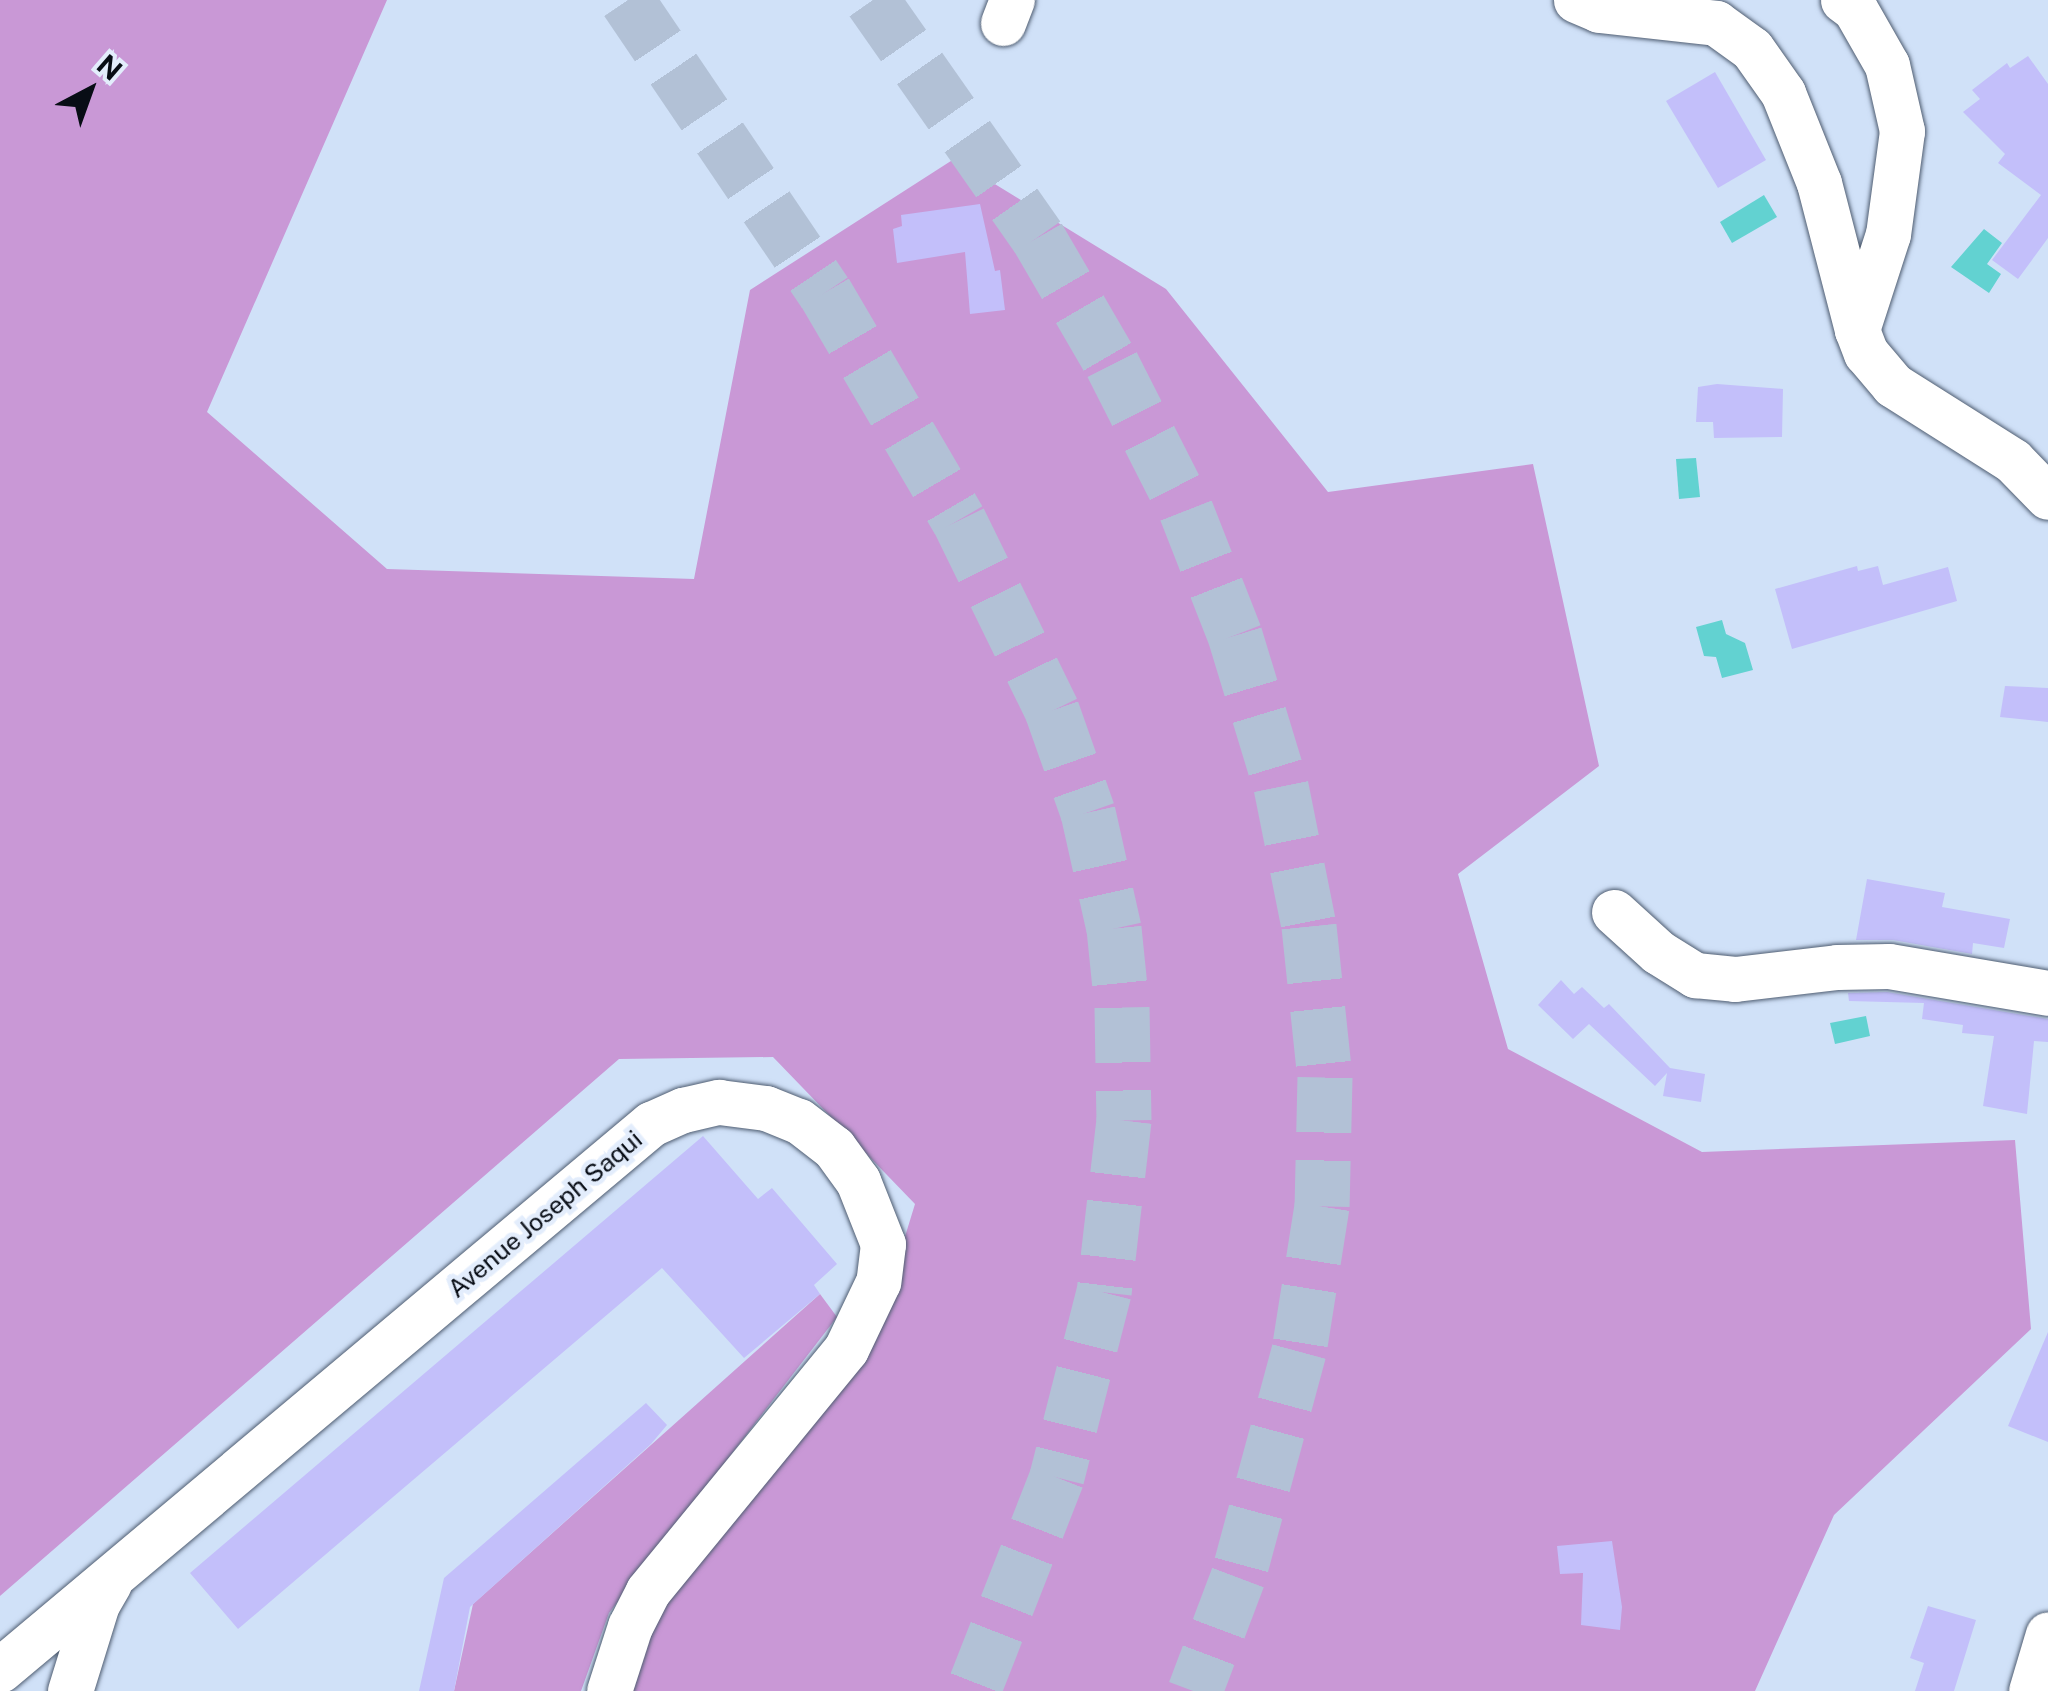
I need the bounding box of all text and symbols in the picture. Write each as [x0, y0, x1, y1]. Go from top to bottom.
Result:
north arrow [40, 40, 140, 140]
text: N [91, 47, 129, 87]
street label: Avenue Joseph Saqui [442, 1124, 648, 1304]

